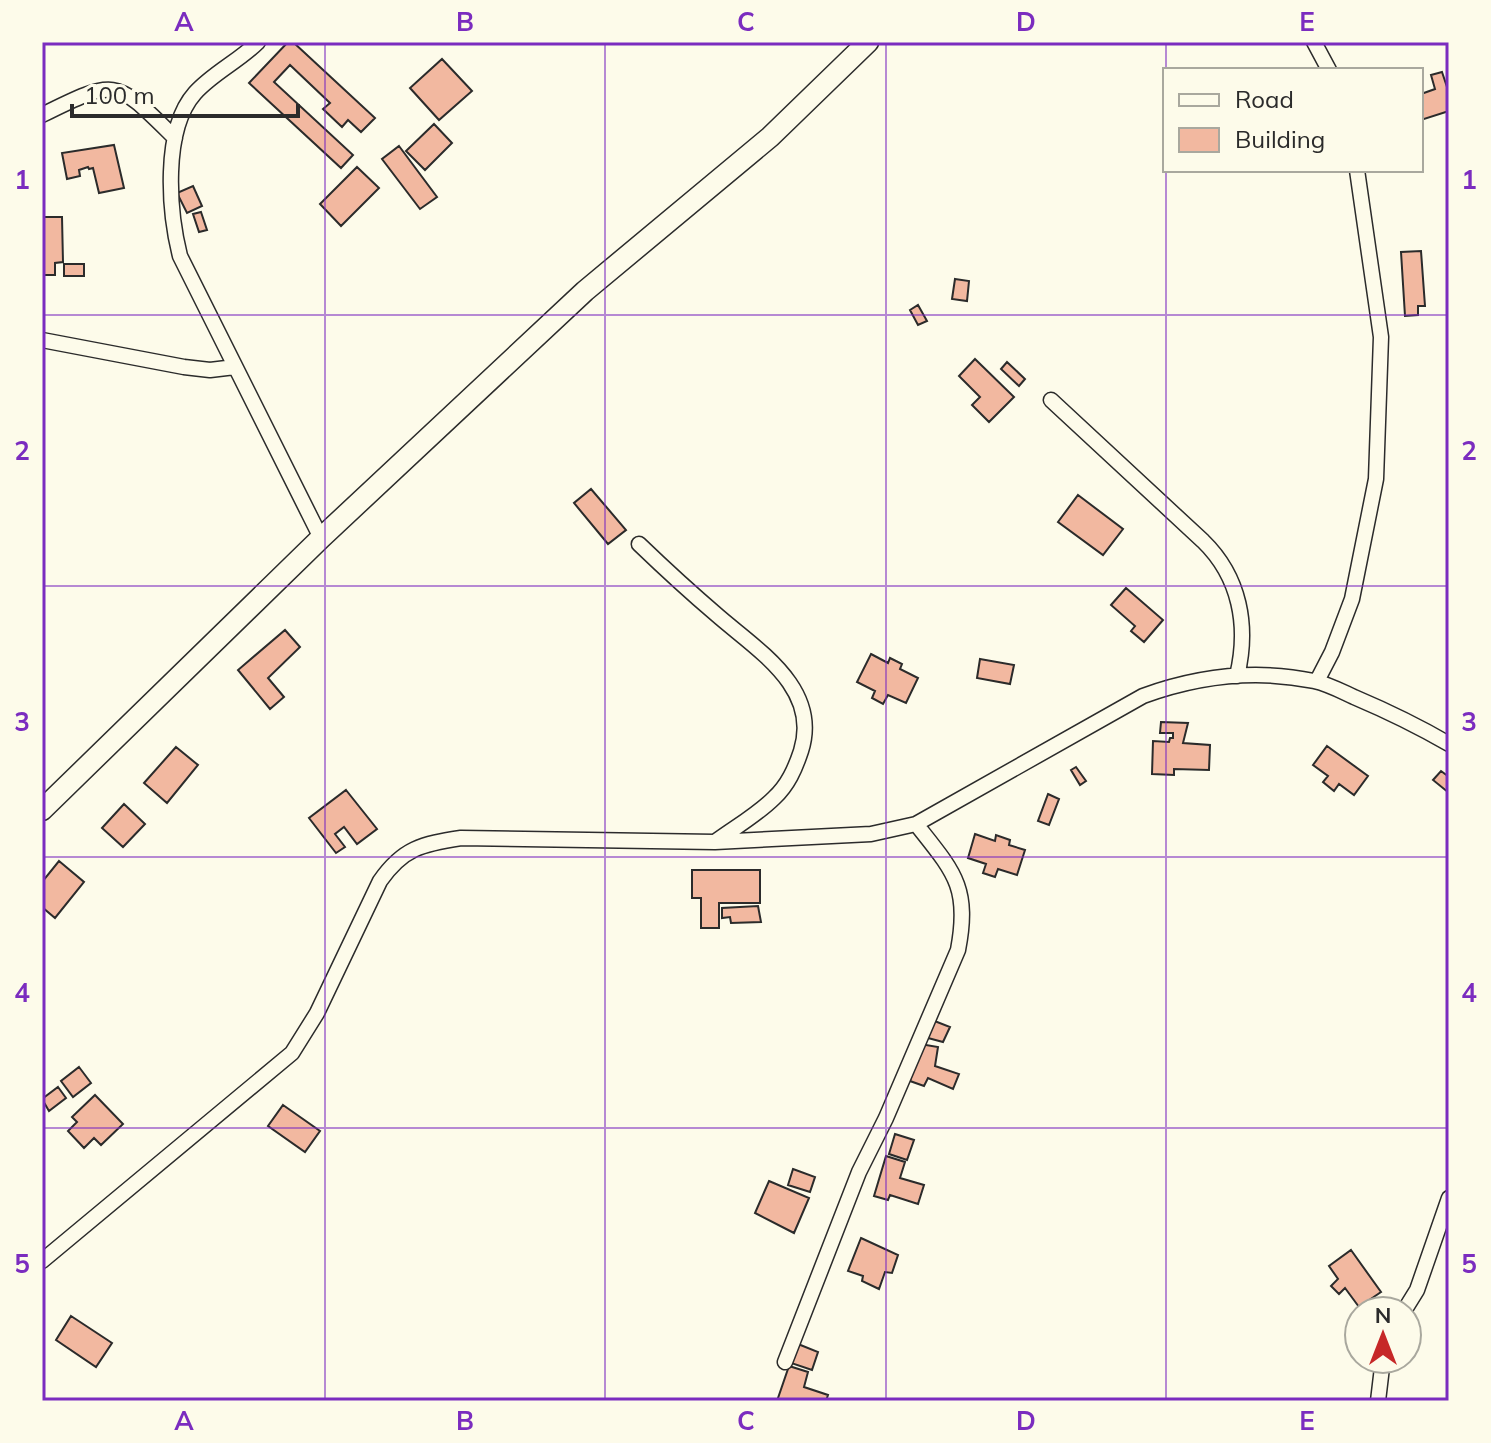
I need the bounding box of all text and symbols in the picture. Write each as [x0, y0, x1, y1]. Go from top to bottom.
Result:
text: A [174, 5, 194, 38]
text: B [456, 5, 474, 38]
text: C [737, 5, 755, 38]
text: D [1016, 5, 1036, 38]
text: E [1299, 5, 1315, 38]
scale bar [72, 68, 298, 118]
legend [1163, 68, 1423, 172]
text: 100 m [84, 80, 155, 110]
text: Road [1235, 84, 1294, 114]
text: Building [1235, 124, 1325, 154]
text: 1 [14, 163, 30, 196]
text: 1 [1461, 163, 1477, 196]
text: 2 [14, 434, 30, 467]
text: 2 [1461, 434, 1477, 467]
text: 3 [14, 705, 30, 738]
text: 3 [1461, 705, 1477, 738]
text: 4 [14, 976, 30, 1009]
text: 4 [1461, 976, 1477, 1009]
text: 5 [14, 1247, 30, 1280]
text: 5 [1461, 1247, 1477, 1280]
north arrow [1343, 1295, 1423, 1375]
text: N [1375, 1301, 1391, 1329]
text: A [174, 1404, 194, 1437]
text: B [456, 1404, 474, 1437]
text: C [737, 1404, 755, 1437]
text: D [1016, 1404, 1036, 1437]
text: E [1299, 1404, 1315, 1437]

